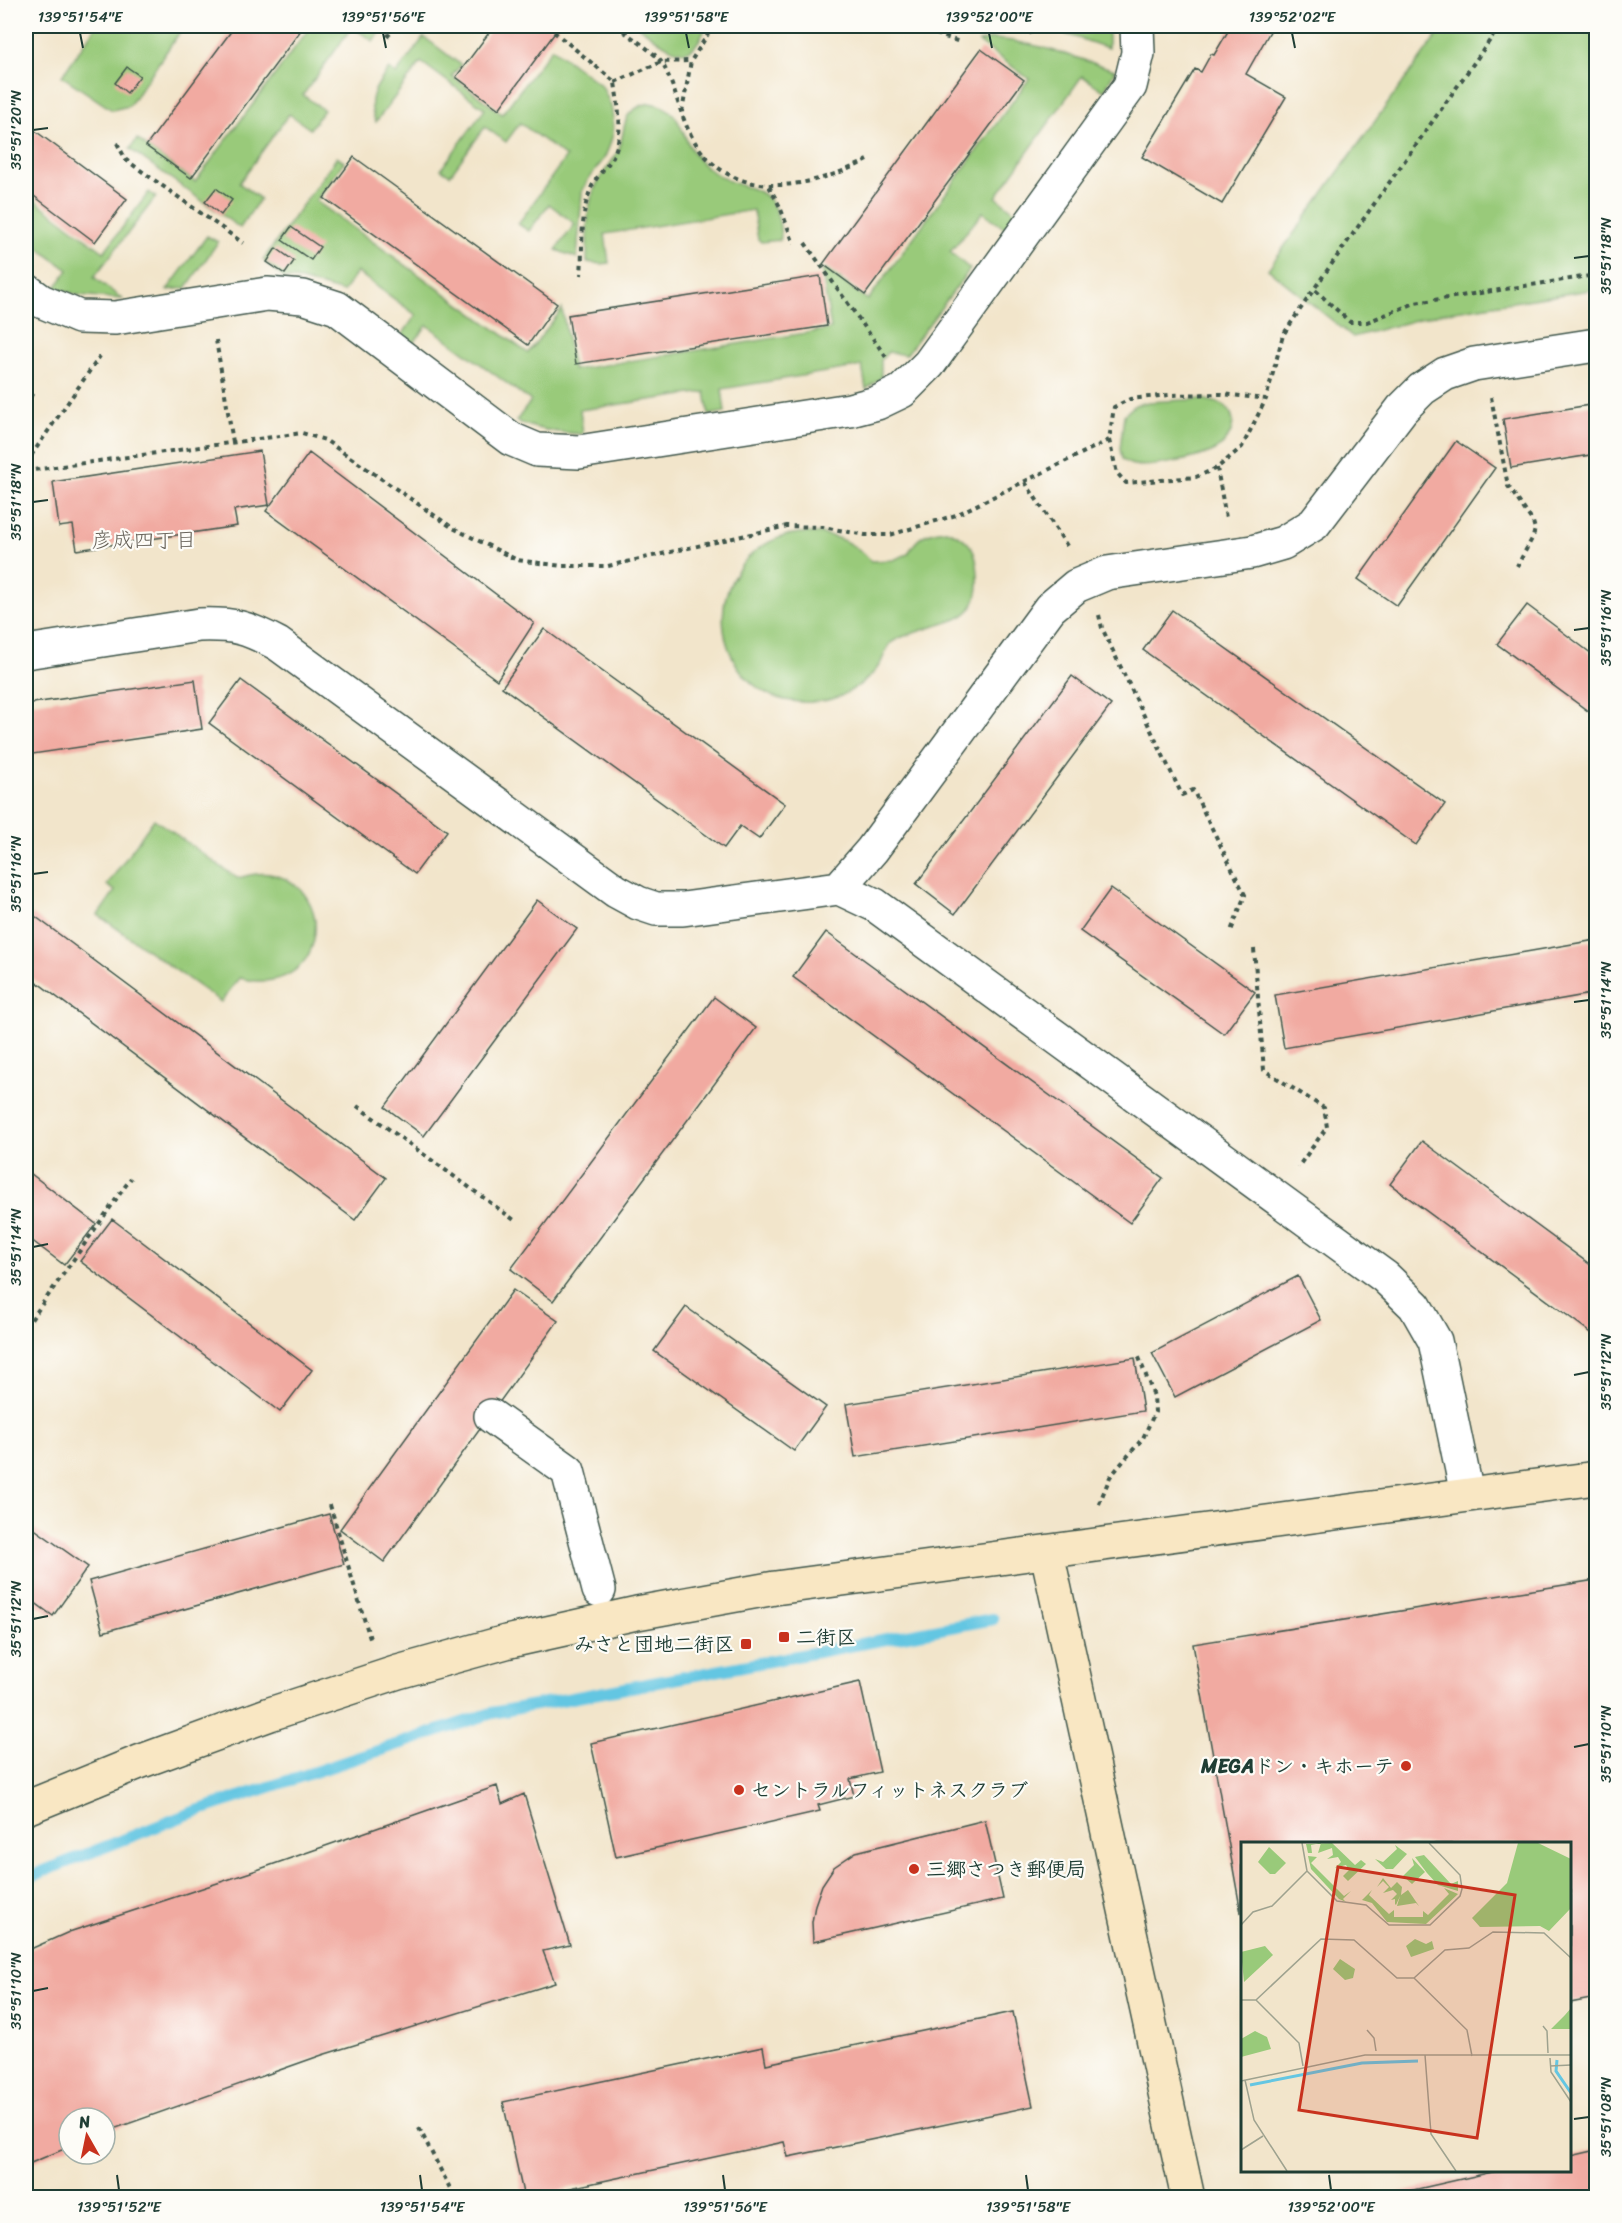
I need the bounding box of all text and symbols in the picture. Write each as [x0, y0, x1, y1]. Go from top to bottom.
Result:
text: 139°51'54"E [38, 4, 124, 30]
text: 139°51'56"E [341, 4, 427, 30]
text: 139°51'58"E [644, 4, 730, 30]
text: 139°52'00"E [945, 4, 1034, 30]
text: 139°52'02"E [1249, 4, 1337, 30]
text: 35°51'20"N [3, 90, 29, 170]
text: 35°51'18"N [1593, 217, 1619, 295]
text: 35°51'18"N [3, 463, 29, 541]
district label: 彦成四丁目 [92, 521, 197, 559]
text: 35°51'16"N [1593, 589, 1619, 666]
text: 35°51'16"N [3, 835, 29, 912]
text: 35°51'14"N [1593, 961, 1619, 1039]
text: 35°51'14"N [3, 1208, 29, 1286]
text: 35°51'12"N [1593, 1333, 1619, 1410]
text: 35°51'12"N [3, 1580, 29, 1657]
place label: 二街区 [796, 1620, 856, 1655]
place label: みさと団地二街区 [574, 1627, 734, 1662]
marker: 二街区 [777, 1630, 791, 1644]
marker: みさと団地二街区 [739, 1637, 753, 1651]
text: 35°51'10"N [1593, 1705, 1619, 1783]
place label: MEGAドン・キホーテ [1200, 1749, 1394, 1784]
marker: MEGAドン・キホーテ [1399, 1759, 1413, 1773]
place label: セントラルフィットネスクラブ [751, 1773, 1028, 1808]
marker: セントラルフィットネスクラブ [732, 1783, 746, 1797]
inset map [1241, 1842, 1571, 2172]
place label: 三郷さつき郵便局 [926, 1852, 1086, 1887]
marker: 三郷さつき郵便局 [907, 1862, 921, 1876]
text: 35°51'10"N [3, 1952, 29, 2030]
text: 35°51'08"N [1593, 2076, 1619, 2157]
north arrow [57, 2106, 117, 2166]
text: N [76, 2106, 93, 2137]
text: 139°51'52"E [77, 2194, 163, 2220]
text: 139°51'54"E [380, 2194, 466, 2220]
text: 139°51'56"E [683, 2194, 769, 2220]
text: 139°51'58"E [986, 2194, 1072, 2220]
text: 139°52'00"E [1287, 2194, 1376, 2220]

